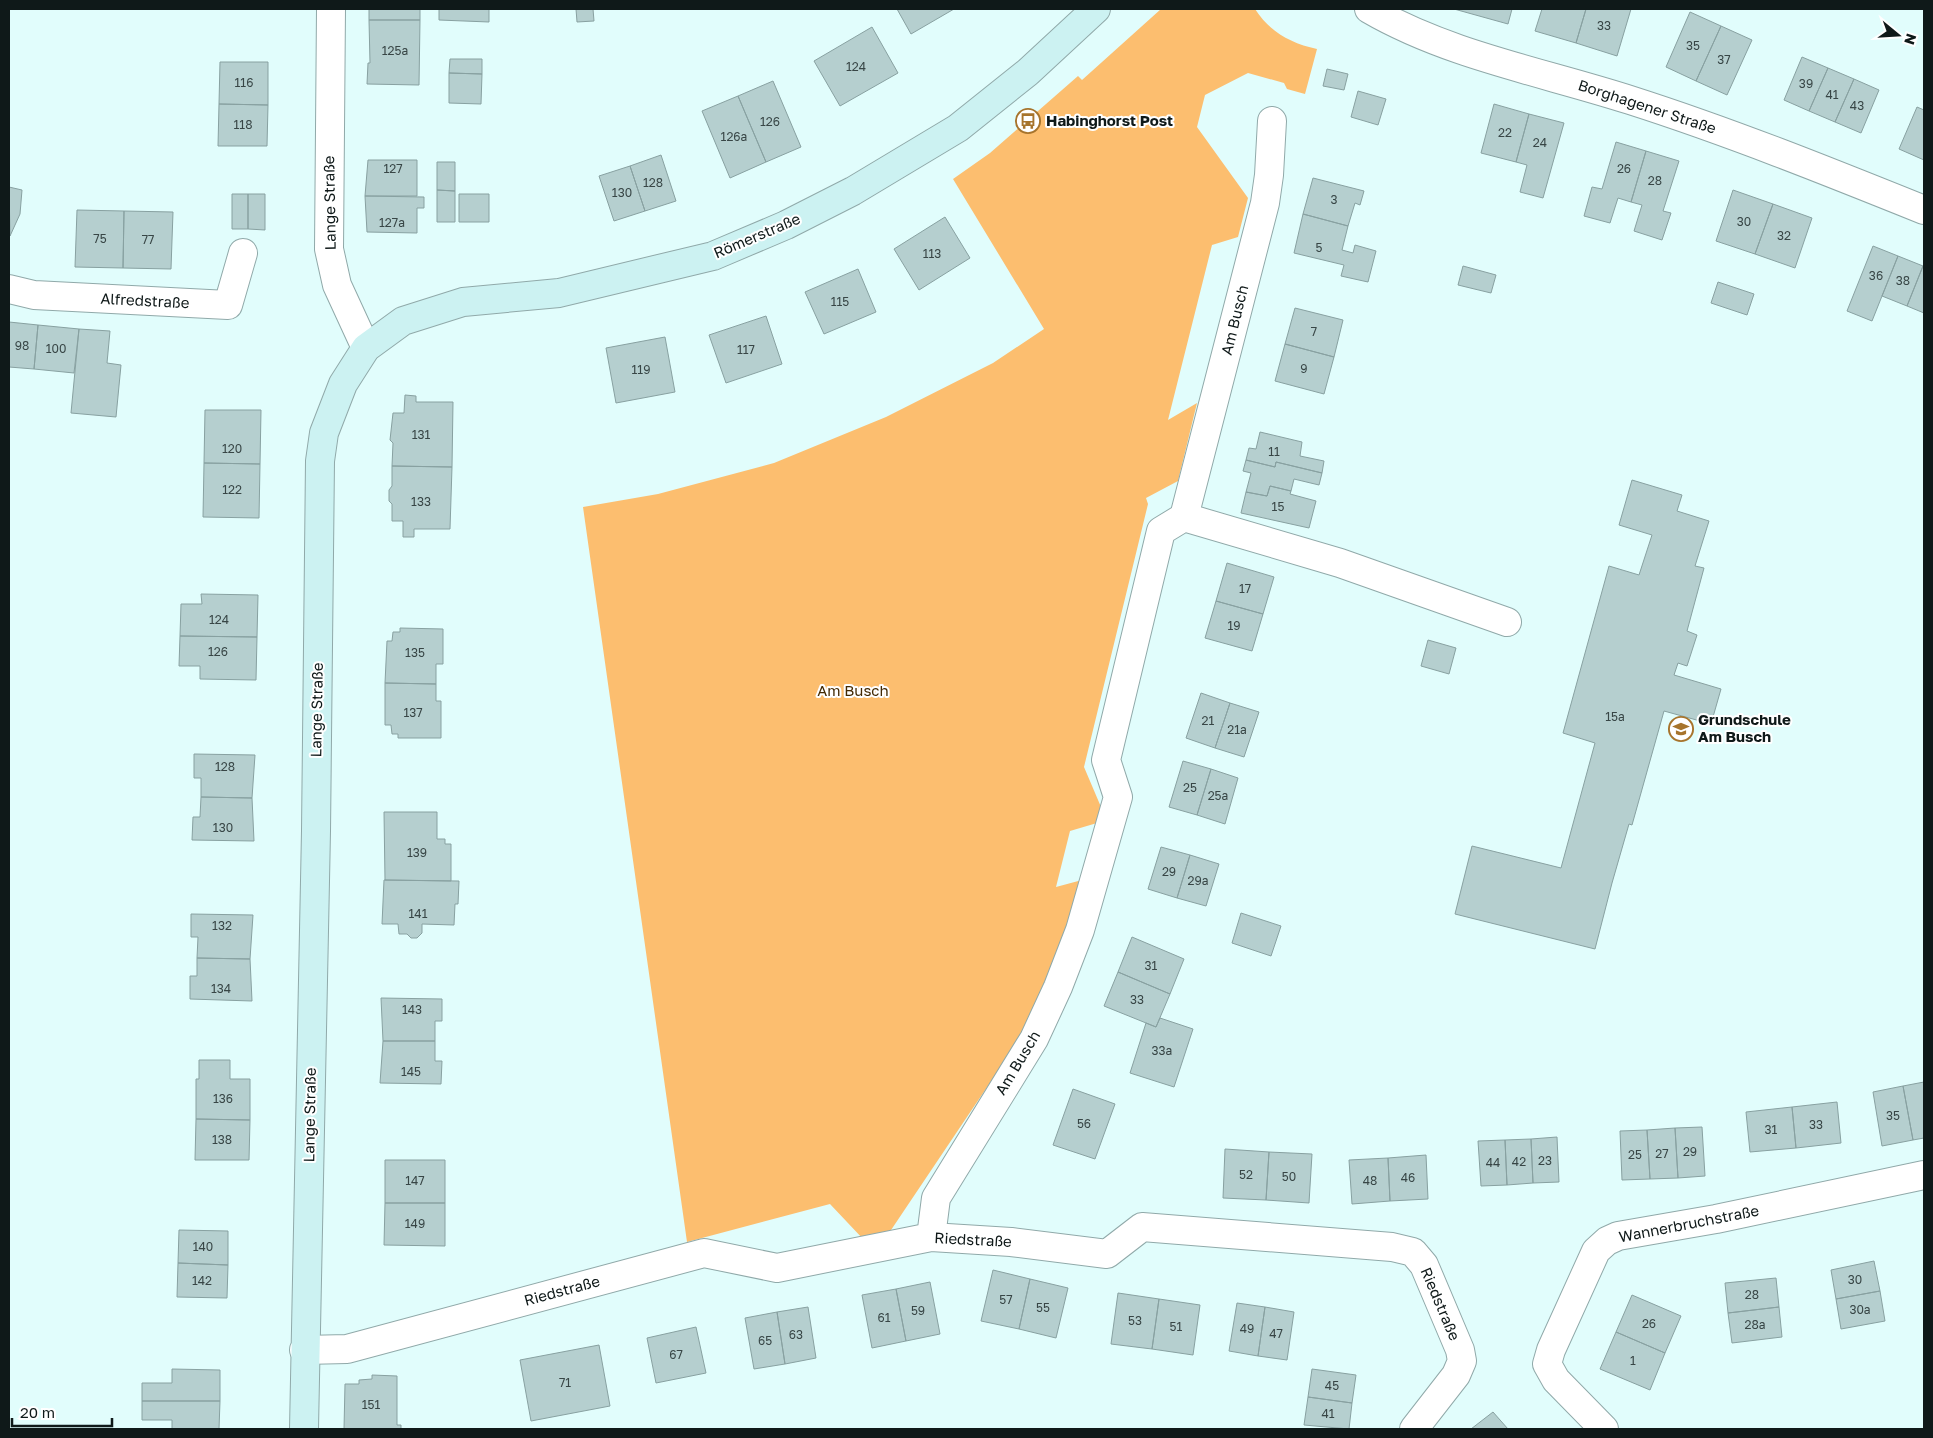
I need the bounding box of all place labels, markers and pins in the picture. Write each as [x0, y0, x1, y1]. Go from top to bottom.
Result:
bus stop icon: Habinghorst Post [1015, 108, 1041, 134]
place label: Habinghorst Post [1046, 111, 1173, 129]
place label: Grundschule Am Busch [1698, 710, 1791, 745]
school or university icon: Grundschule Am Busch [1668, 716, 1694, 742]

